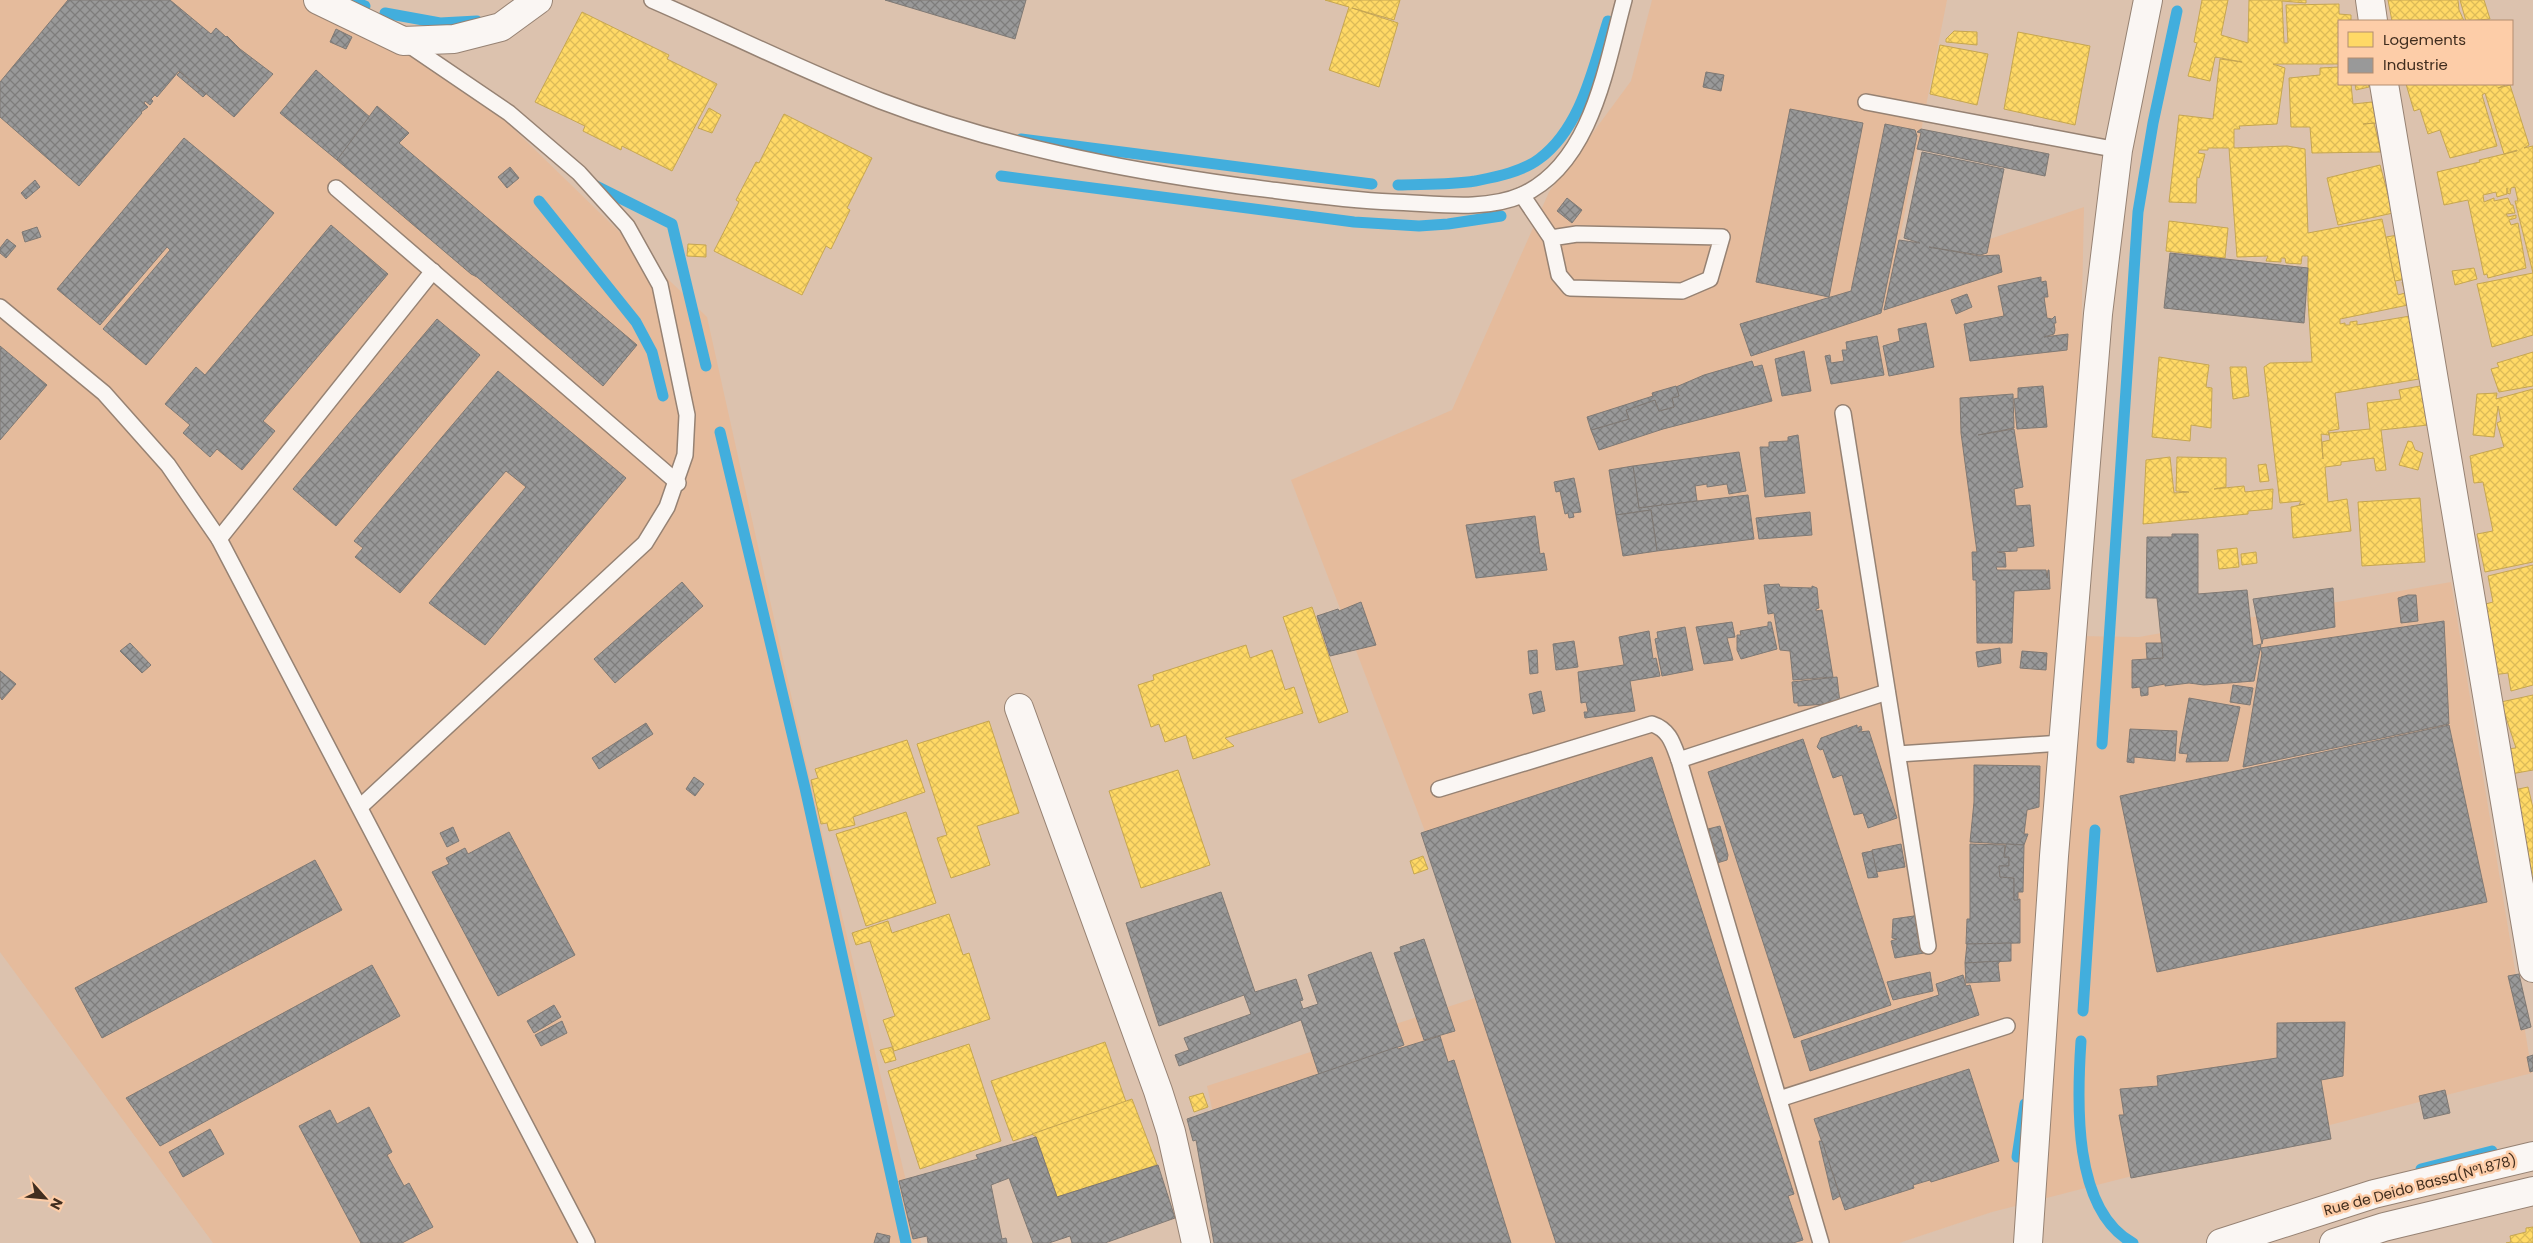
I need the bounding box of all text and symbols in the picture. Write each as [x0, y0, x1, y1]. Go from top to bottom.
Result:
legend [2338, 20, 2513, 85]
text: Logements [2383, 29, 2466, 50]
text: Industrie [2383, 54, 2448, 75]
street label: Rue de Deido Bassa(N°1.878) [2321, 1150, 2519, 1220]
north arrow [20, 1173, 70, 1223]
text: N [45, 1195, 68, 1213]

